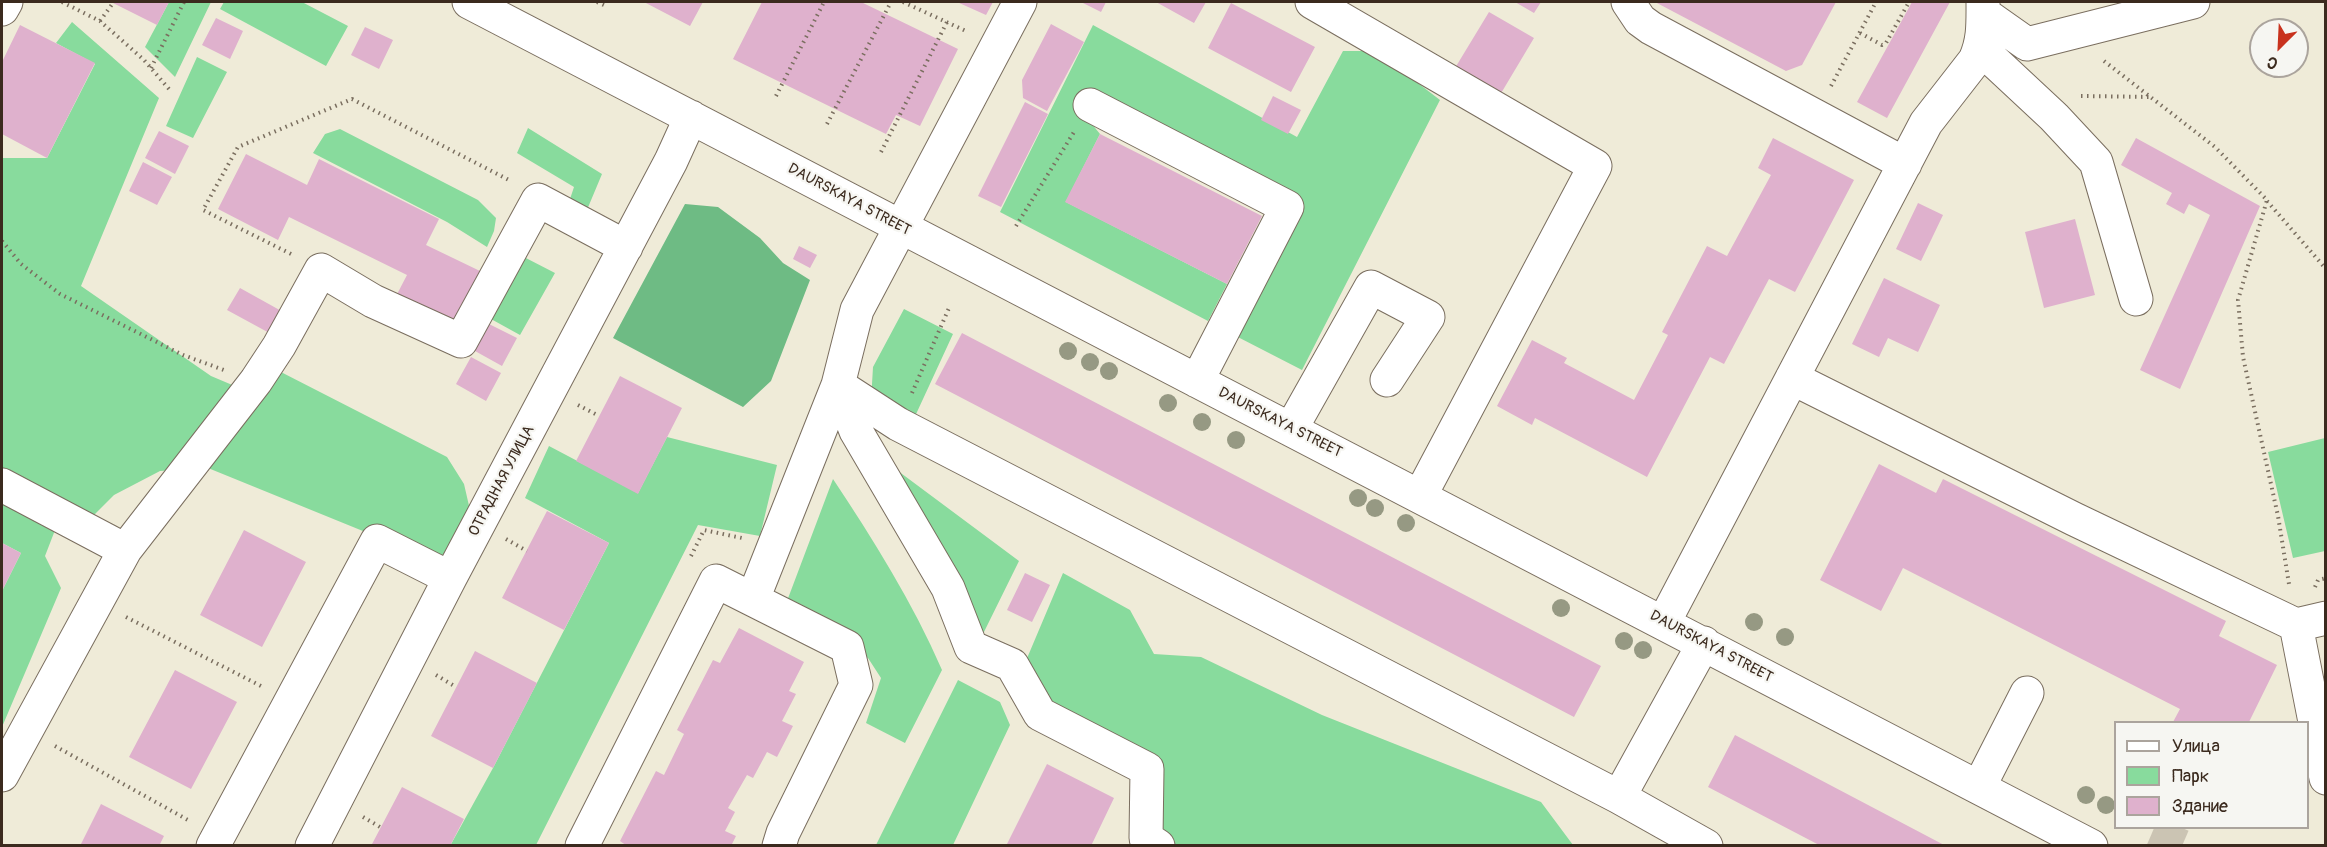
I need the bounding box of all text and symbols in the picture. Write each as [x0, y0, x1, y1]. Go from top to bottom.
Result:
north arrow [2249, 18, 2309, 78]
text: С [2264, 51, 2281, 74]
street label: DAURSKAYA STREET [784, 160, 914, 240]
street label: DAURSKAYA STREET [1215, 384, 1345, 462]
street label: ОТРАДНАЯ УЛИЦА [465, 423, 539, 539]
street label: DAURSKAYA STREET [1646, 607, 1776, 687]
legend [2114, 721, 2309, 829]
text: Улица [2172, 735, 2220, 758]
text: Парк [2172, 765, 2209, 788]
text: Здание [2172, 795, 2228, 818]

